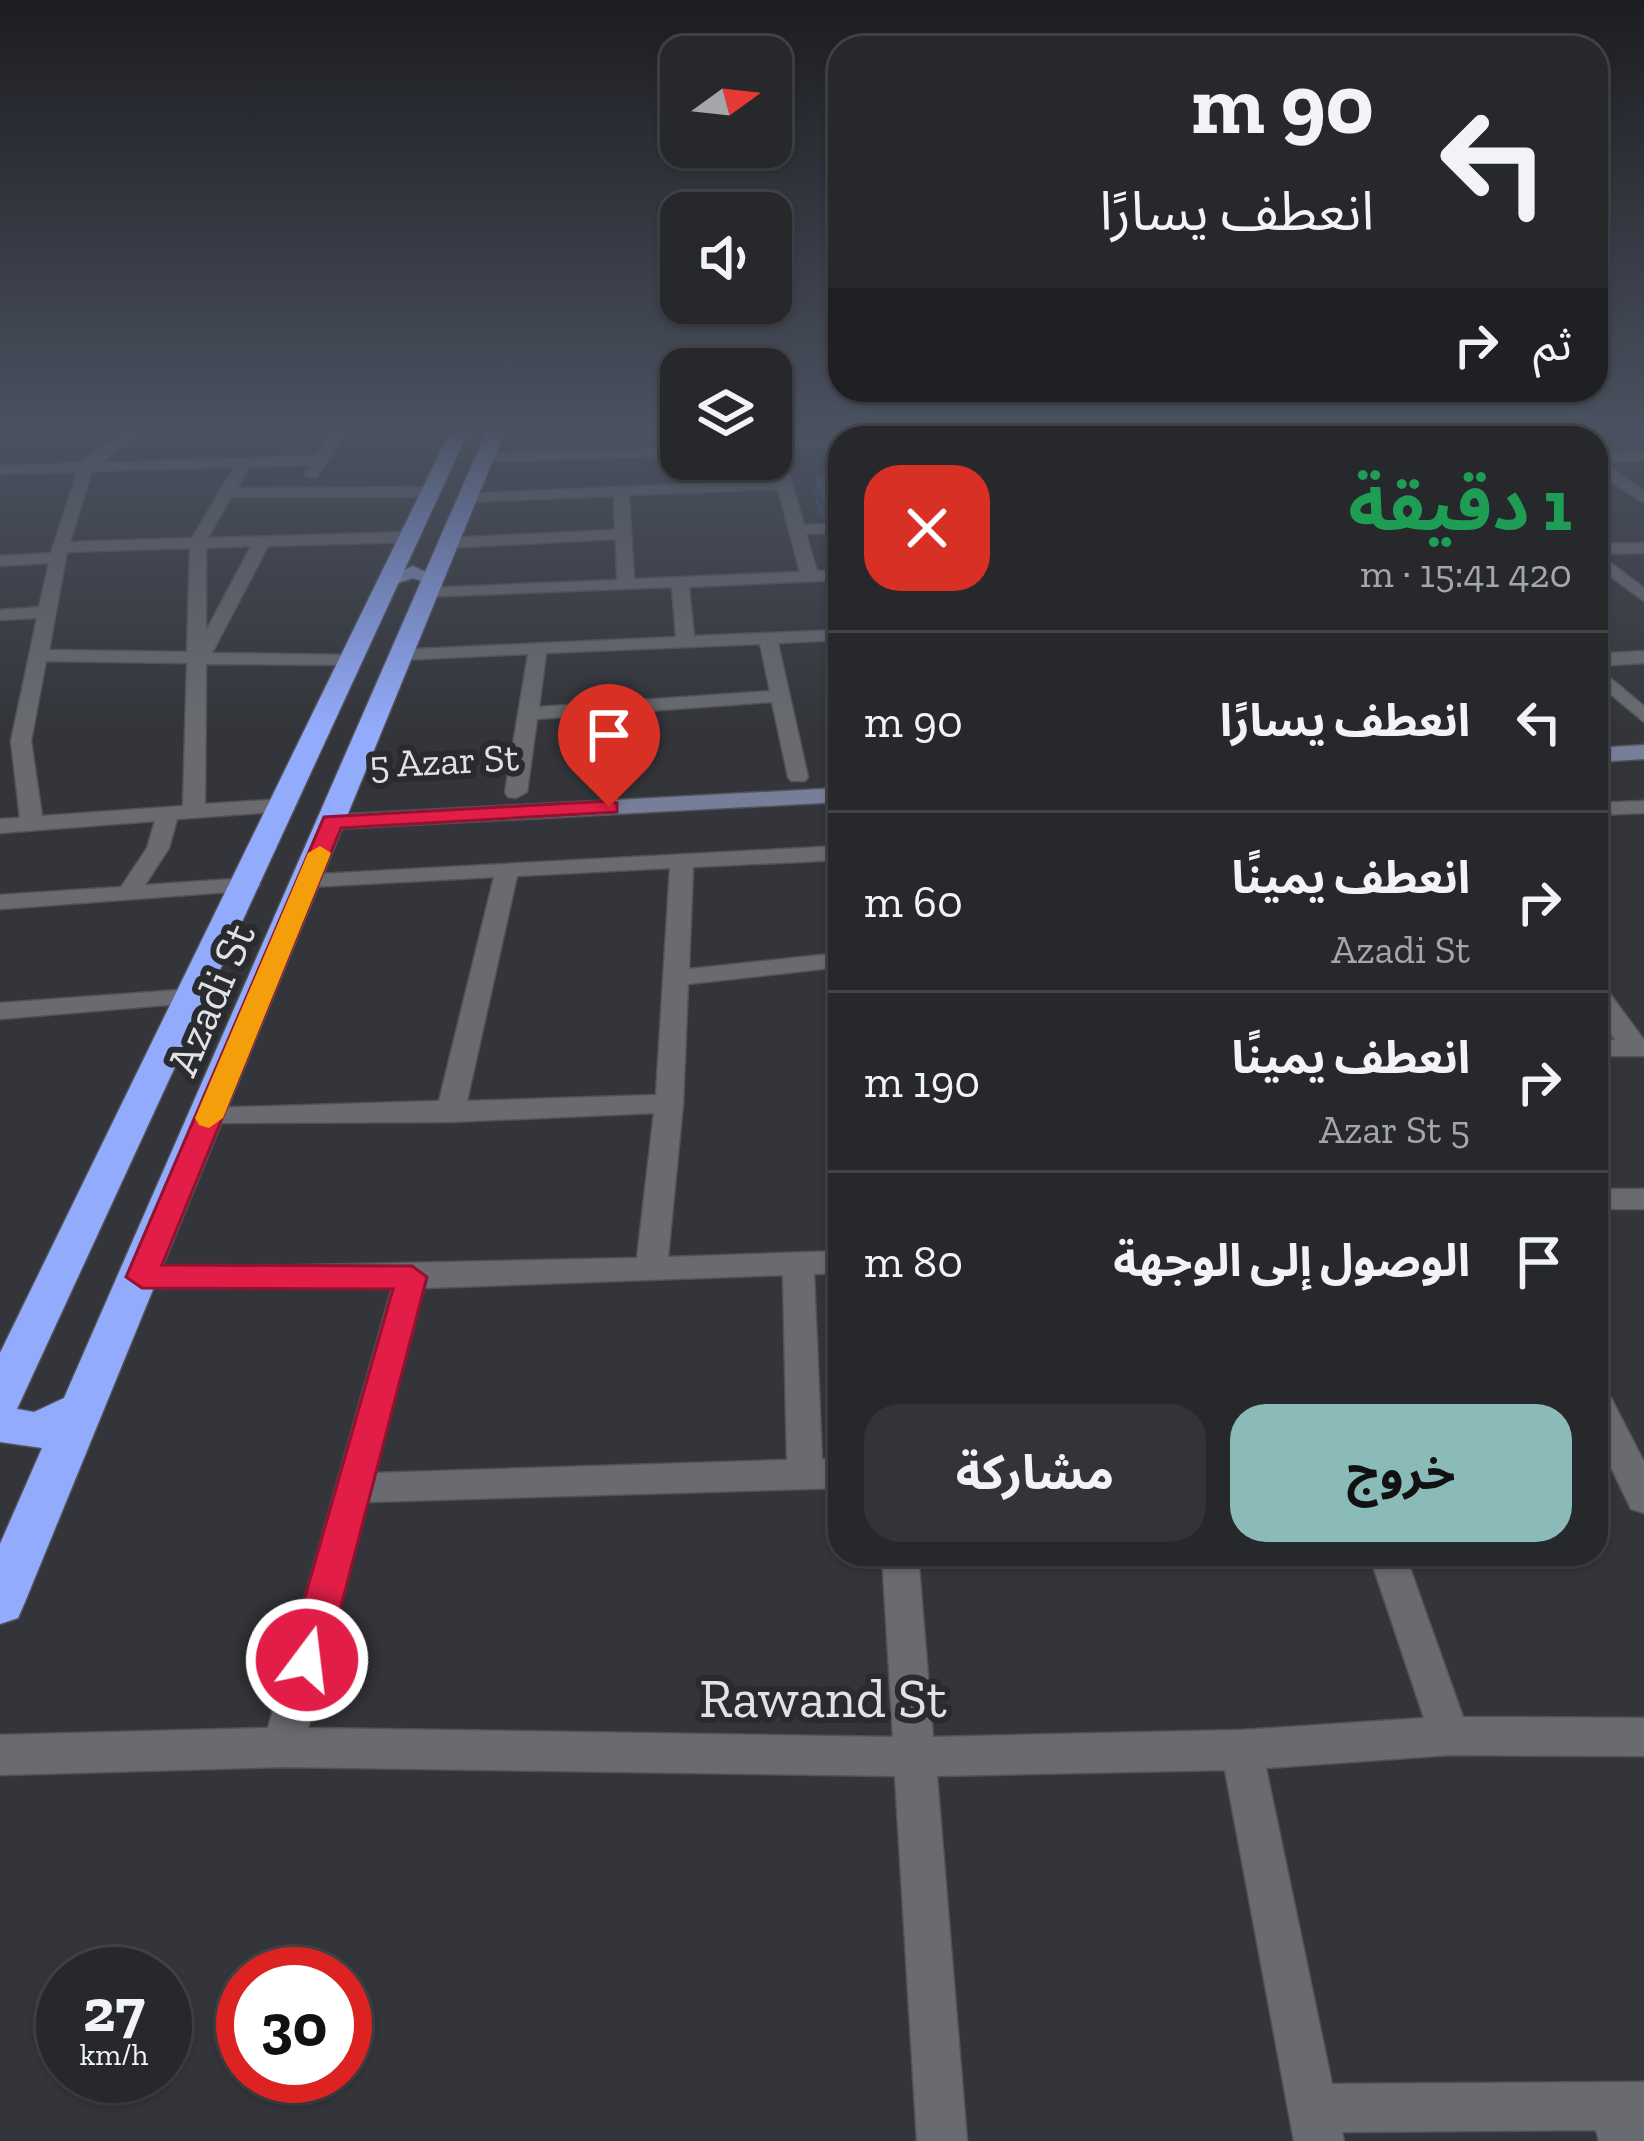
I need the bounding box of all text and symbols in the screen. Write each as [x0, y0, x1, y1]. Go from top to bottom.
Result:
north arrow [660, 36, 792, 168]
map controls [660, 36, 792, 480]
text: 90 m [1191, 54, 1374, 155]
icon: left [1416, 84, 1572, 240]
text: انعطف يسارًا [1100, 179, 1374, 244]
button: sound [660, 192, 792, 324]
icon: right [1443, 312, 1509, 378]
text: ثم [1533, 318, 1572, 372]
button: layers [660, 348, 792, 480]
text: 1 دقيقة [1348, 462, 1572, 548]
button: close [864, 465, 990, 591]
text: 420 m · 15:41 [1360, 550, 1572, 597]
pin [558, 684, 660, 807]
icon: left [1506, 689, 1572, 755]
text: انعطف يسارًا [1220, 694, 1470, 748]
text: 90 m [864, 695, 963, 749]
icon: arrive [576, 702, 642, 768]
street label: 5 Azar St [368, 733, 521, 788]
text: انعطف يمينًا [1231, 851, 1470, 905]
icon: right [1506, 869, 1572, 935]
text: 60 m [864, 875, 963, 929]
street label: Azadi St [155, 915, 267, 1084]
text: Azadi St [1331, 926, 1470, 973]
text: انعطف يمينًا [1231, 1031, 1470, 1085]
icon: right [1506, 1049, 1572, 1115]
text: 190 m [864, 1055, 980, 1109]
text: 5 Azar St [1319, 1106, 1470, 1153]
icon: arrive [1506, 1229, 1572, 1295]
text: الوصول إلى الوجهة [1113, 1234, 1470, 1288]
text: 80 m [864, 1235, 963, 1289]
button: مشاركة [864, 1404, 1206, 1542]
button: خروج [1230, 1404, 1572, 1542]
position arrow [244, 1597, 370, 1723]
street label: Rawand St [699, 1666, 947, 1731]
speed limit sign: 30 [216, 1947, 372, 2103]
text: 27 [83, 1974, 145, 2046]
text: km/h [80, 2037, 148, 2073]

